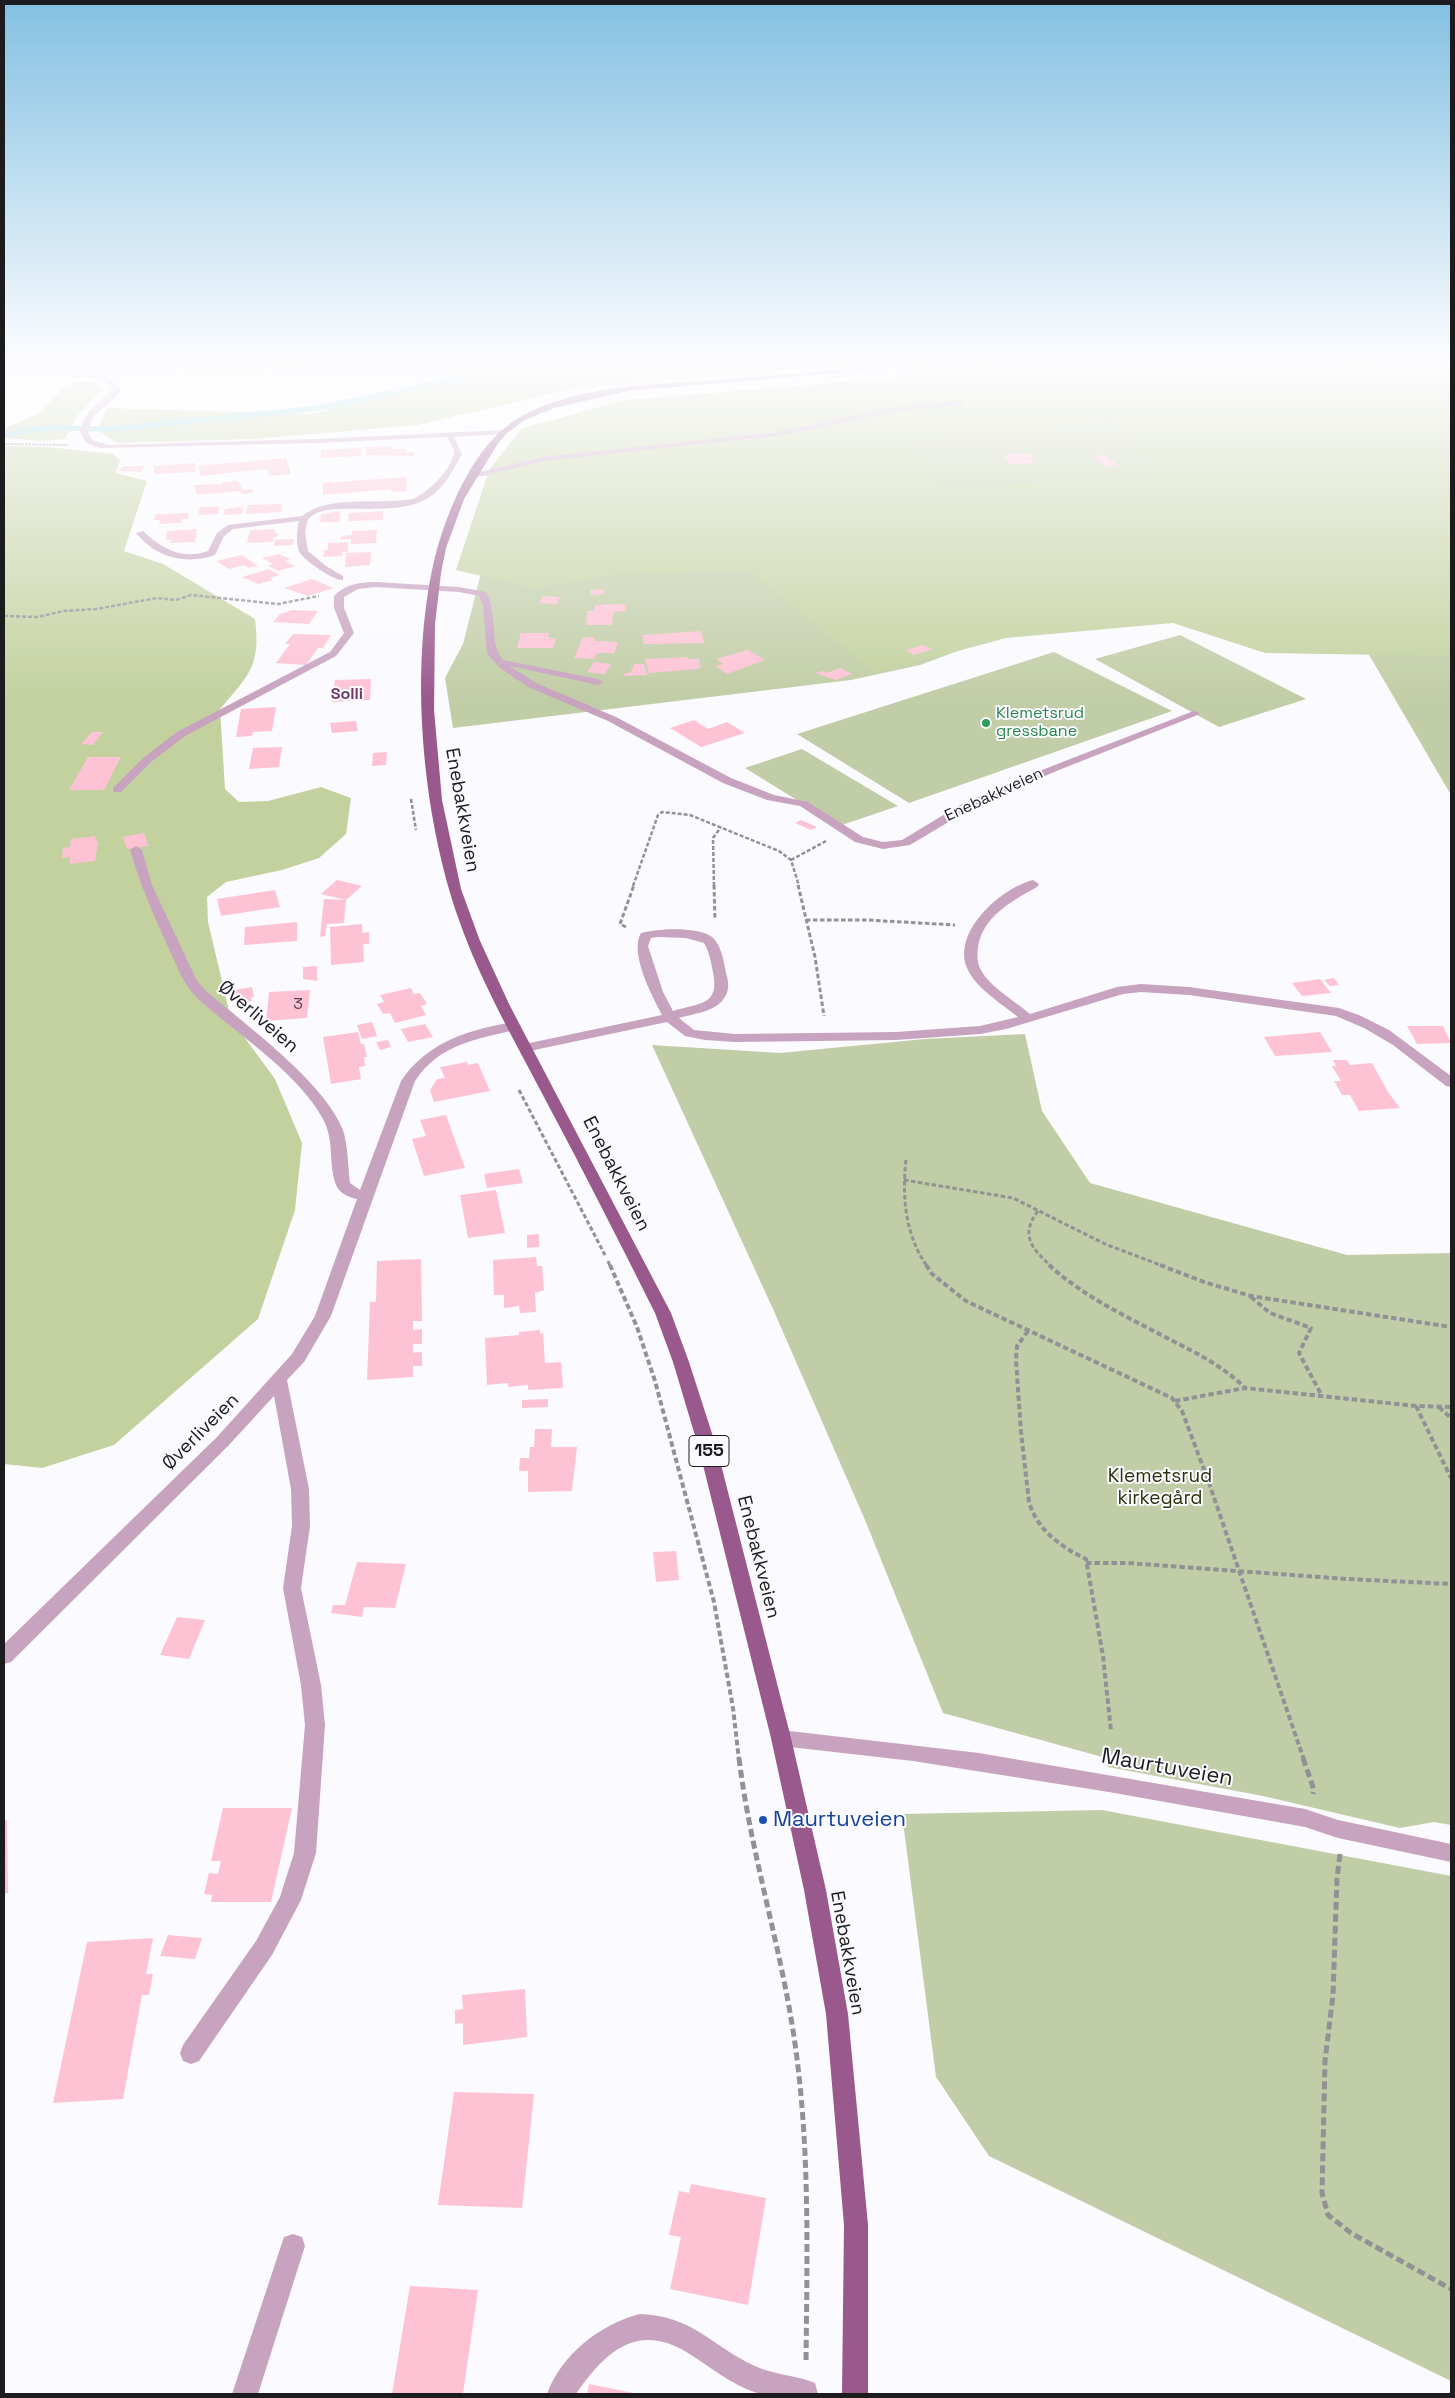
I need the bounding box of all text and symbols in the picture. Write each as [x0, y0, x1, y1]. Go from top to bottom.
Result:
district label: Solli [331, 685, 363, 705]
place label: Klemetsrud gressbane [996, 704, 1084, 742]
marker: Klemetsrud gressbane [980, 717, 992, 729]
street label: Enebakkveien [440, 746, 484, 874]
street label: Enebakkveien [942, 764, 1046, 826]
street label: Øverliveien [213, 976, 303, 1058]
house number: 3 [293, 995, 303, 1015]
street label: Enebakkveien [577, 1113, 655, 1235]
street label: Øverliveien [158, 1389, 244, 1475]
road number: 155 [689, 1435, 729, 1466]
park label: Klemetsrud kirkegård [1108, 1466, 1212, 1510]
street label: Enebakkveien [732, 1493, 784, 1621]
street label: Maurtuveien [1099, 1743, 1235, 1793]
place label: Maurtuveien [773, 1807, 906, 1833]
marker: Maurtuveien [757, 1814, 769, 1826]
street label: Enebakkveien [825, 1889, 869, 2017]

